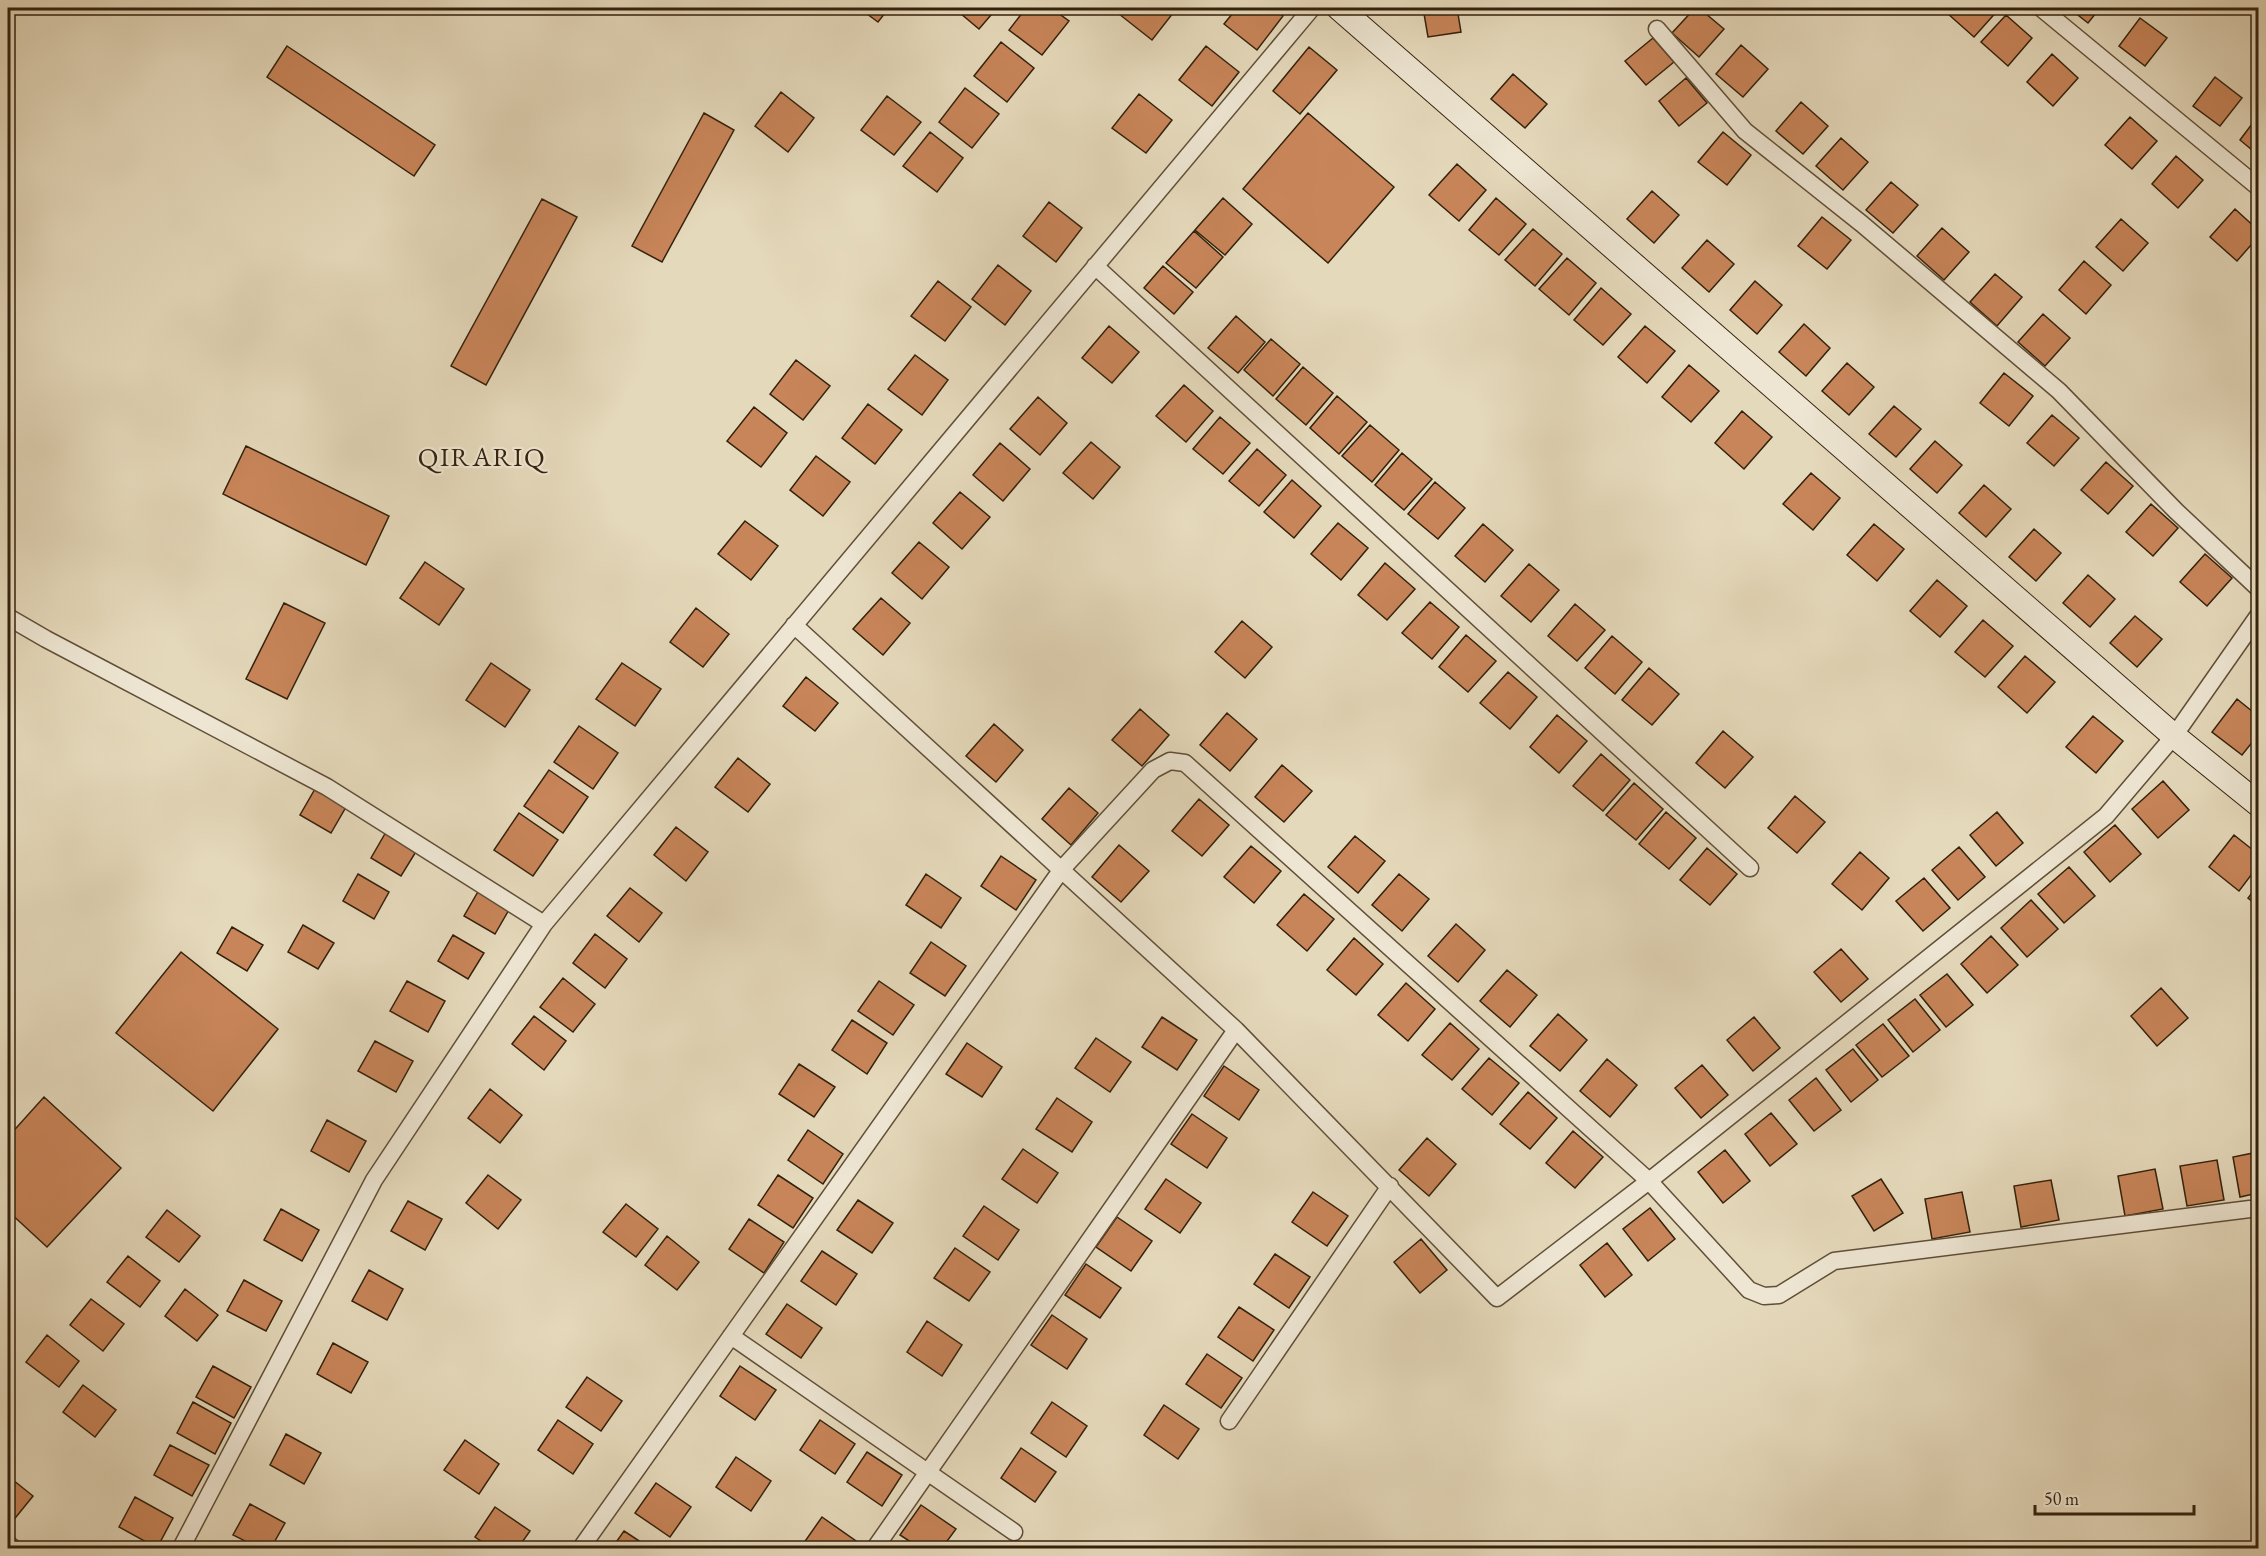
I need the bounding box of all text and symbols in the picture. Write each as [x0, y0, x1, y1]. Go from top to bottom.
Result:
district label: QIRARIQ [418, 439, 548, 474]
scale bar [2035, 1478, 2194, 1516]
text: 50 m [2044, 1487, 2079, 1510]

